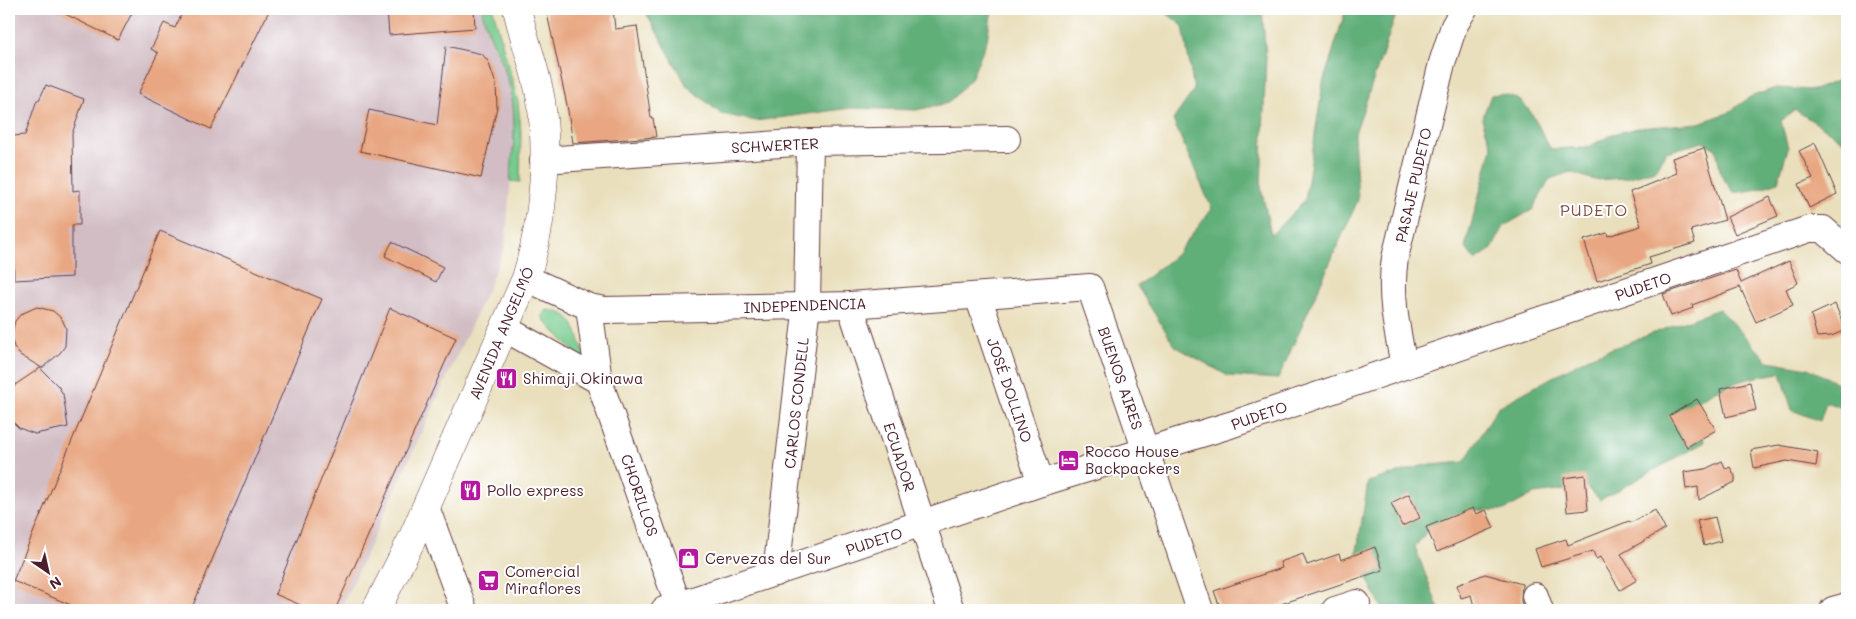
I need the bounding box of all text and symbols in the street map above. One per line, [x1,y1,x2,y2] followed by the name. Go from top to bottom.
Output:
[1390,126,1436,244] street label: PASAJE PUDETO
[731,133,819,157] street label: SCHWERTER
[1560,199,1628,220] district label: PUDETO
[464,263,538,402] street label: AVENIDA ANGELMÓ
[1612,267,1674,305] street label: PUDETO
[743,293,867,317] street label: INDEPENDENCIA
[1094,324,1148,432] street label: BUENOS AIRES
[983,335,1037,445] street label: JOSÉ DOLLINO
[779,336,813,470] street label: CARLOS CONDELL
[495,366,519,390] restaurant icon: Shimaji Okinawa
[523,368,643,388] place label: Shimaji Okinawa
[1228,396,1290,434] street label: PUDETO
[879,420,921,494] street label: ECUADOR
[1085,441,1180,478] place label: Rocco House Backpackers
[1057,448,1081,472] hotel icon: Rocco House Backpackers
[617,451,663,539] street label: CHORILLOS
[459,478,483,502] restaurant icon: Pollo express
[487,480,584,500] place label: Pollo express
[843,522,905,560] street label: PUDETO
[22,546,72,596] north arrow
[677,546,701,570] shop icon: Cervezas del Sur
[705,548,831,568] place label: Cervezas del Sur
[505,561,581,598] place label: Comercial Miraflores
[477,568,501,592] supermarket icon: Comercial Miraflores
[46,572,65,594] text: N

